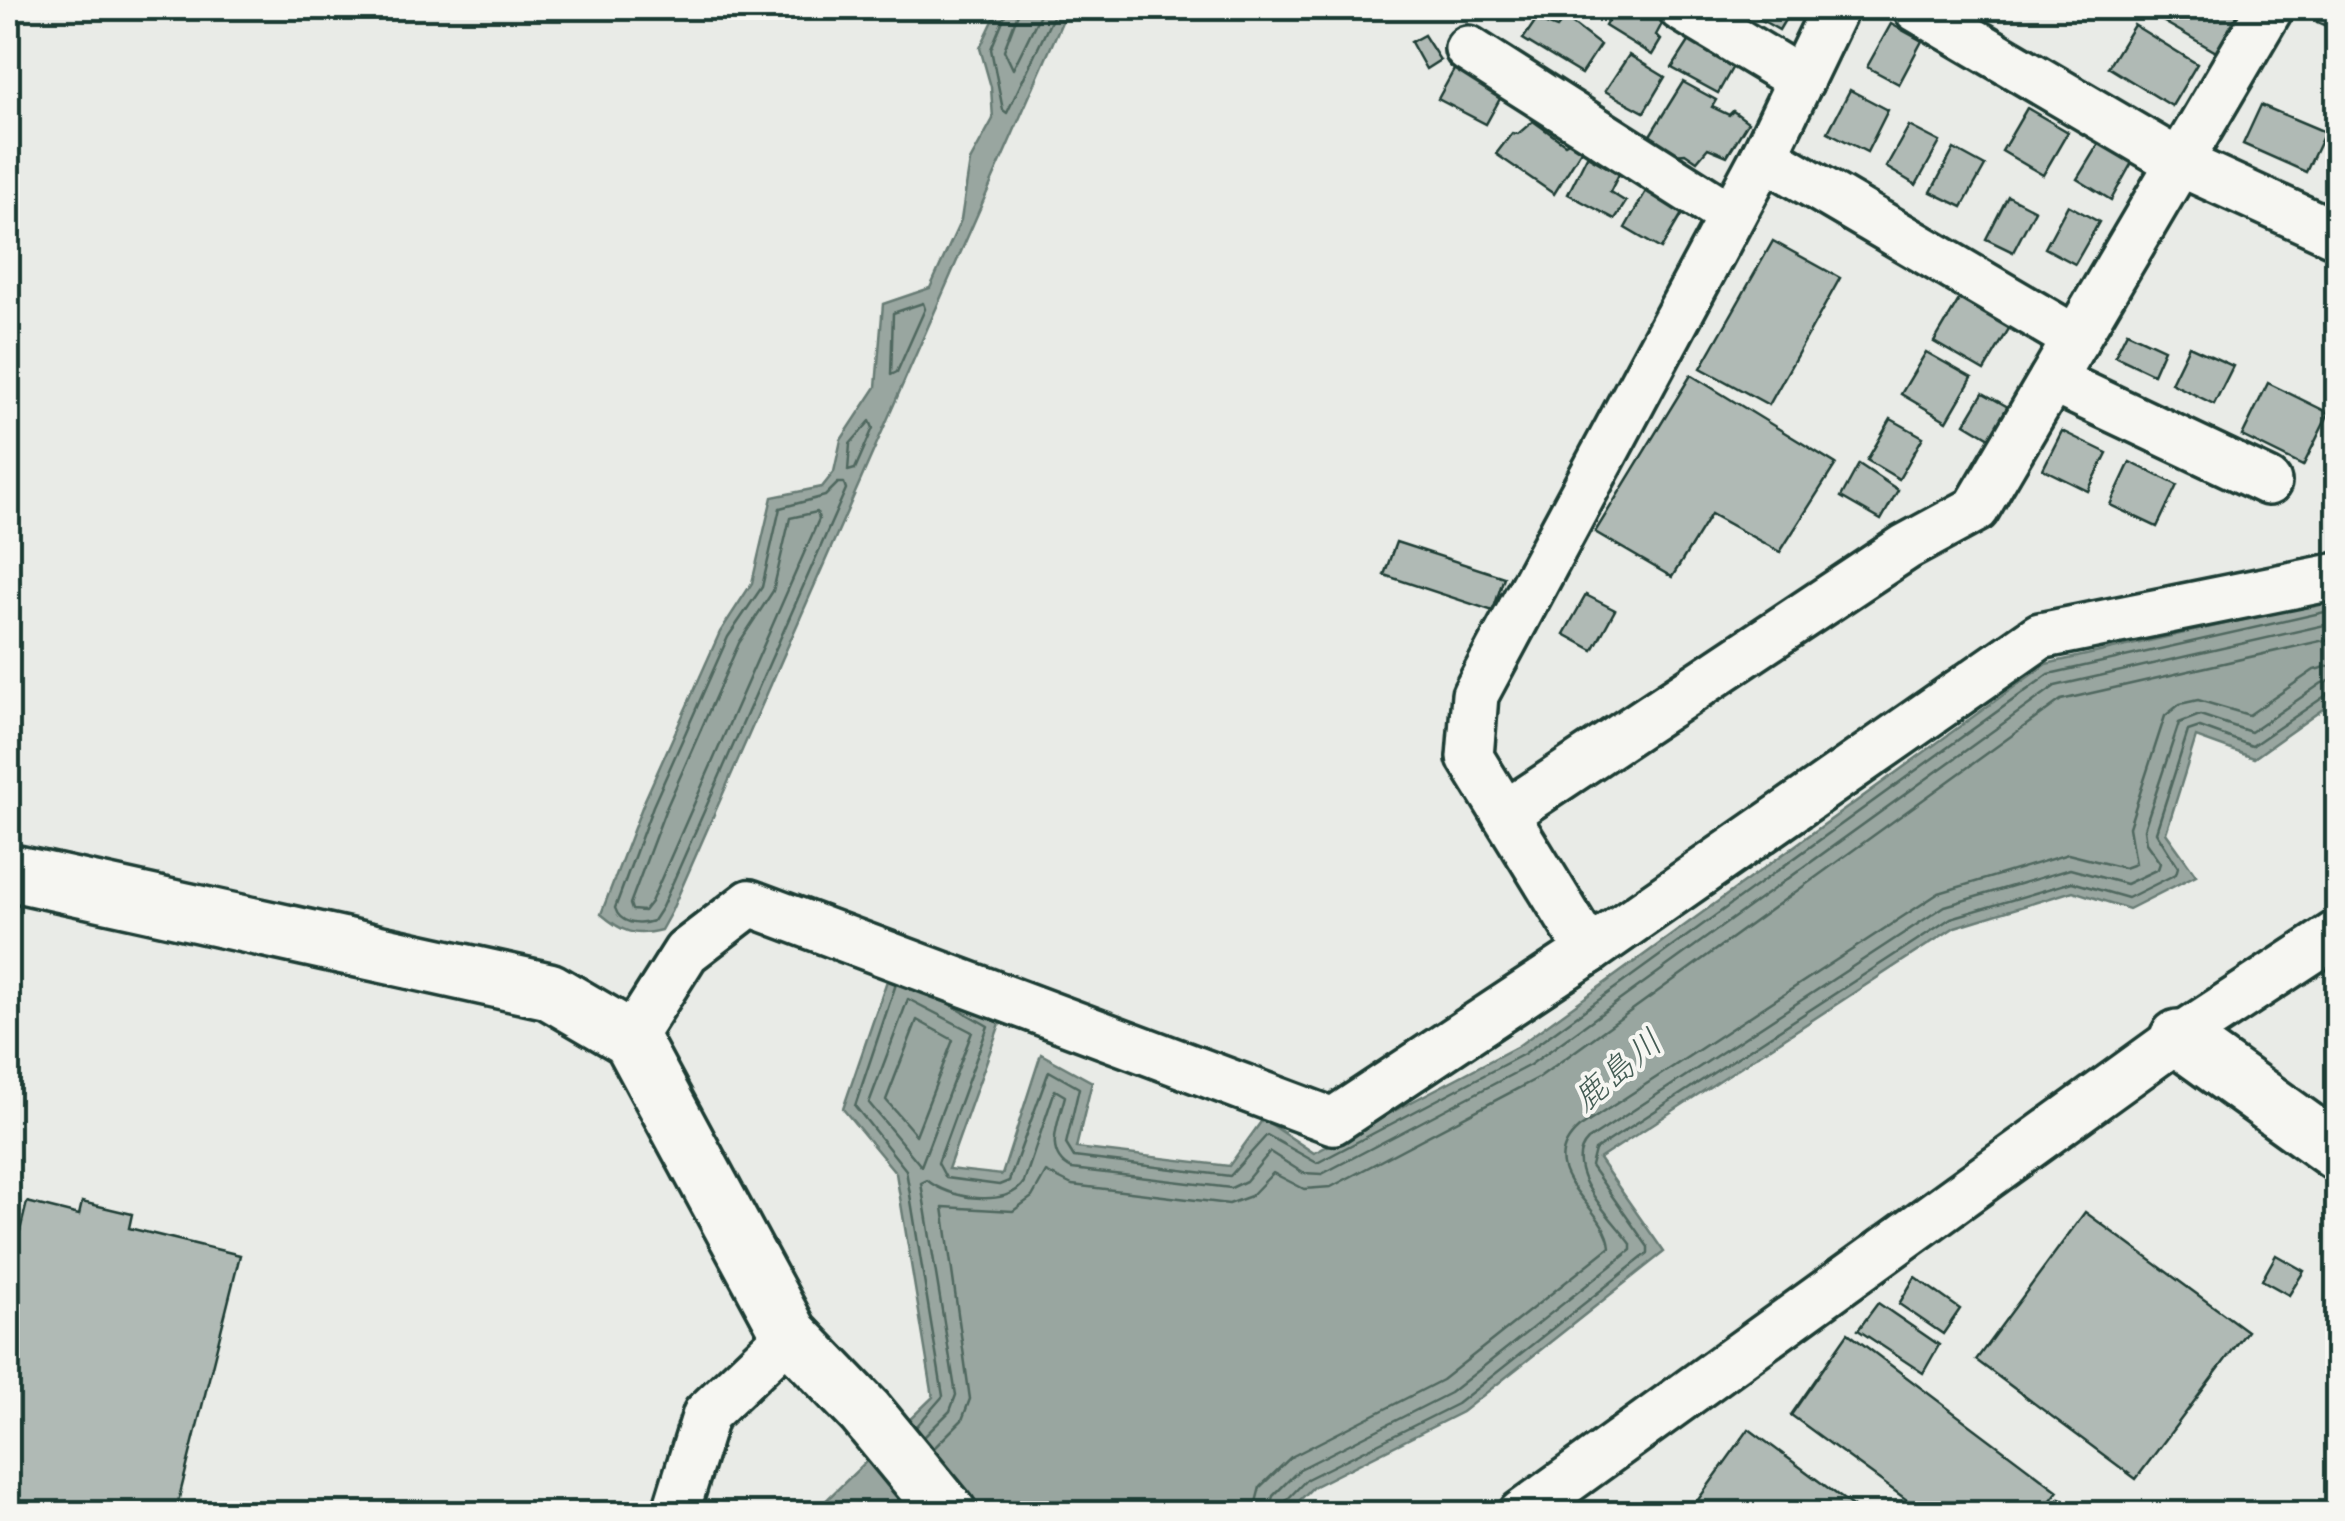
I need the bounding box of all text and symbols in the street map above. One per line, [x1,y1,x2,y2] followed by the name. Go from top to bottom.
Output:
[1557,1013,1677,1127] water label: 鹿島川

